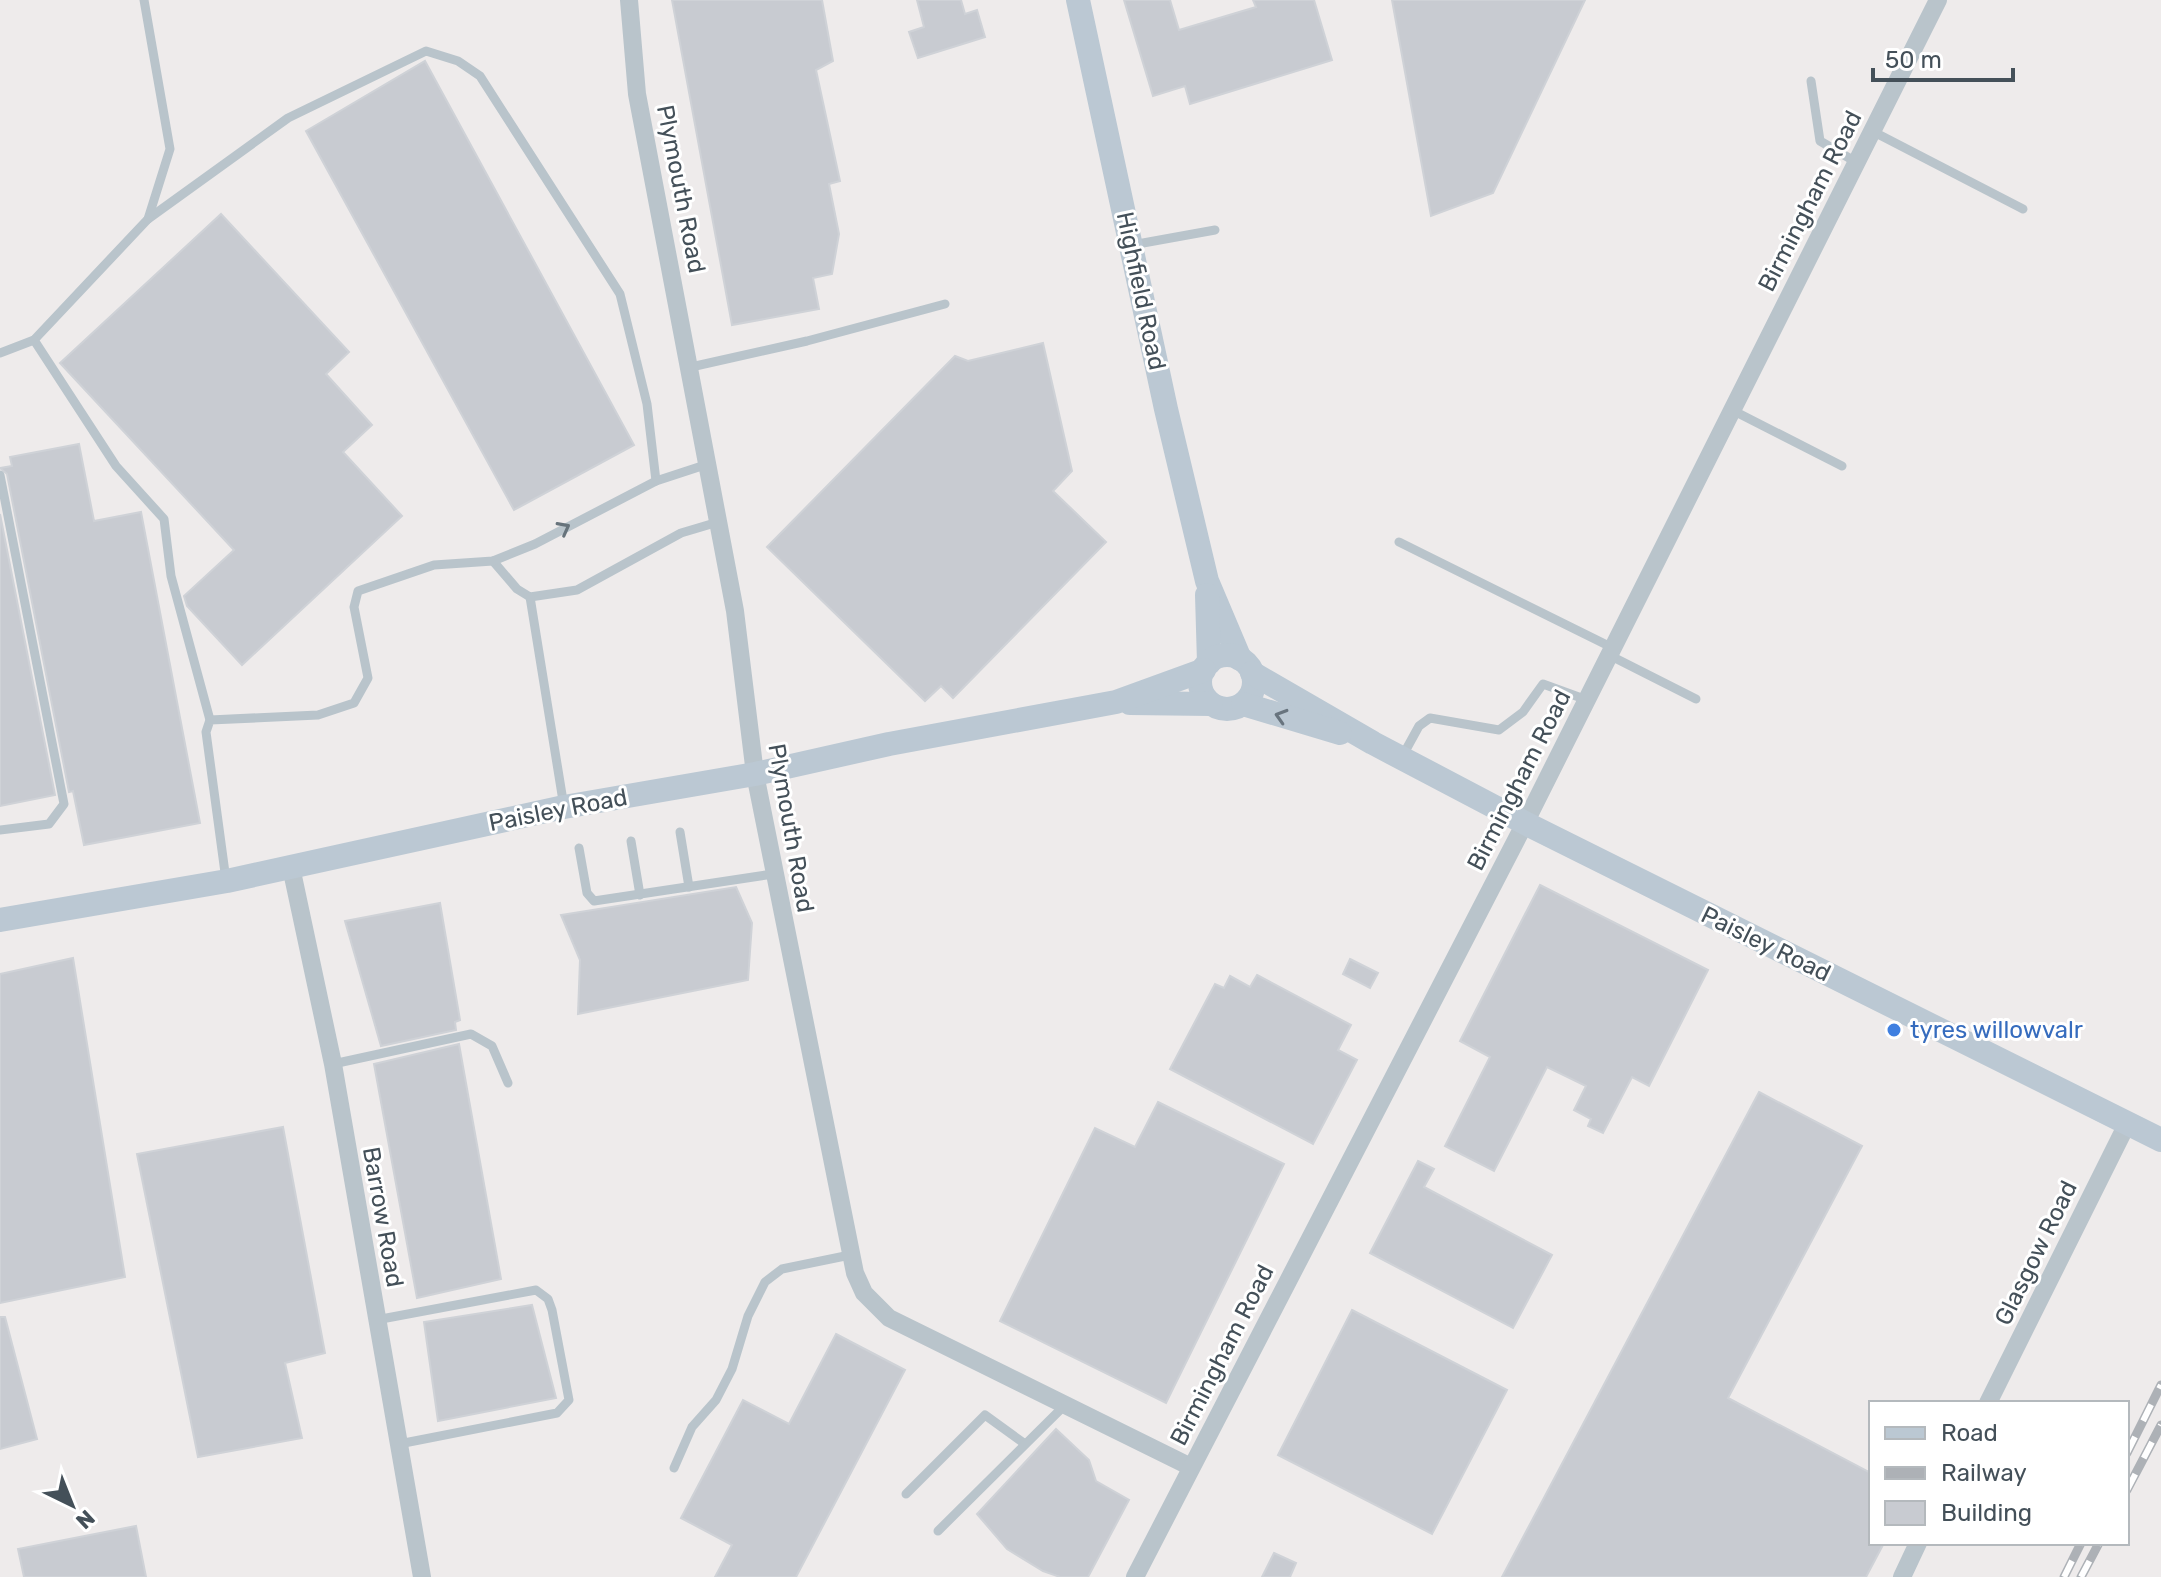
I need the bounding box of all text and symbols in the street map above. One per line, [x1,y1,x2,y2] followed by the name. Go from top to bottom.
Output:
[1873,32,2013,82] scale bar
[1885,46,1942,74] text: 50 m
[651,102,711,276] street label: Plymouth Road
[1752,106,1868,296] street label: Birmingham Road
[1111,209,1171,373] street label: Highfield Road
[556,523,571,538] one-way arrow
[1461,685,1577,875] street label: Birmingham Road
[1275,709,1289,725] one-way arrow
[762,741,820,915] street label: Plymouth Road
[486,783,630,837] street label: Paisley Road
[1697,901,1835,987] street label: Paisley Road
[1910,1016,2083,1044] place label: tyres willowvalr
[1885,1021,1903,1039] marker: tyres willowvalr
[357,1145,409,1289] street label: Barrow Road
[1989,1176,2083,1330] street label: Glasgow Road
[1164,1260,1280,1450] street label: Birmingham Road
[1869,1401,2129,1545] legend
[1941,1419,1998,1447] text: Road
[1941,1459,2027,1487] text: Railway
[32,1465,112,1545] north arrow
[1941,1499,2032,1527] text: Building
[70,1504,100,1535] text: N

